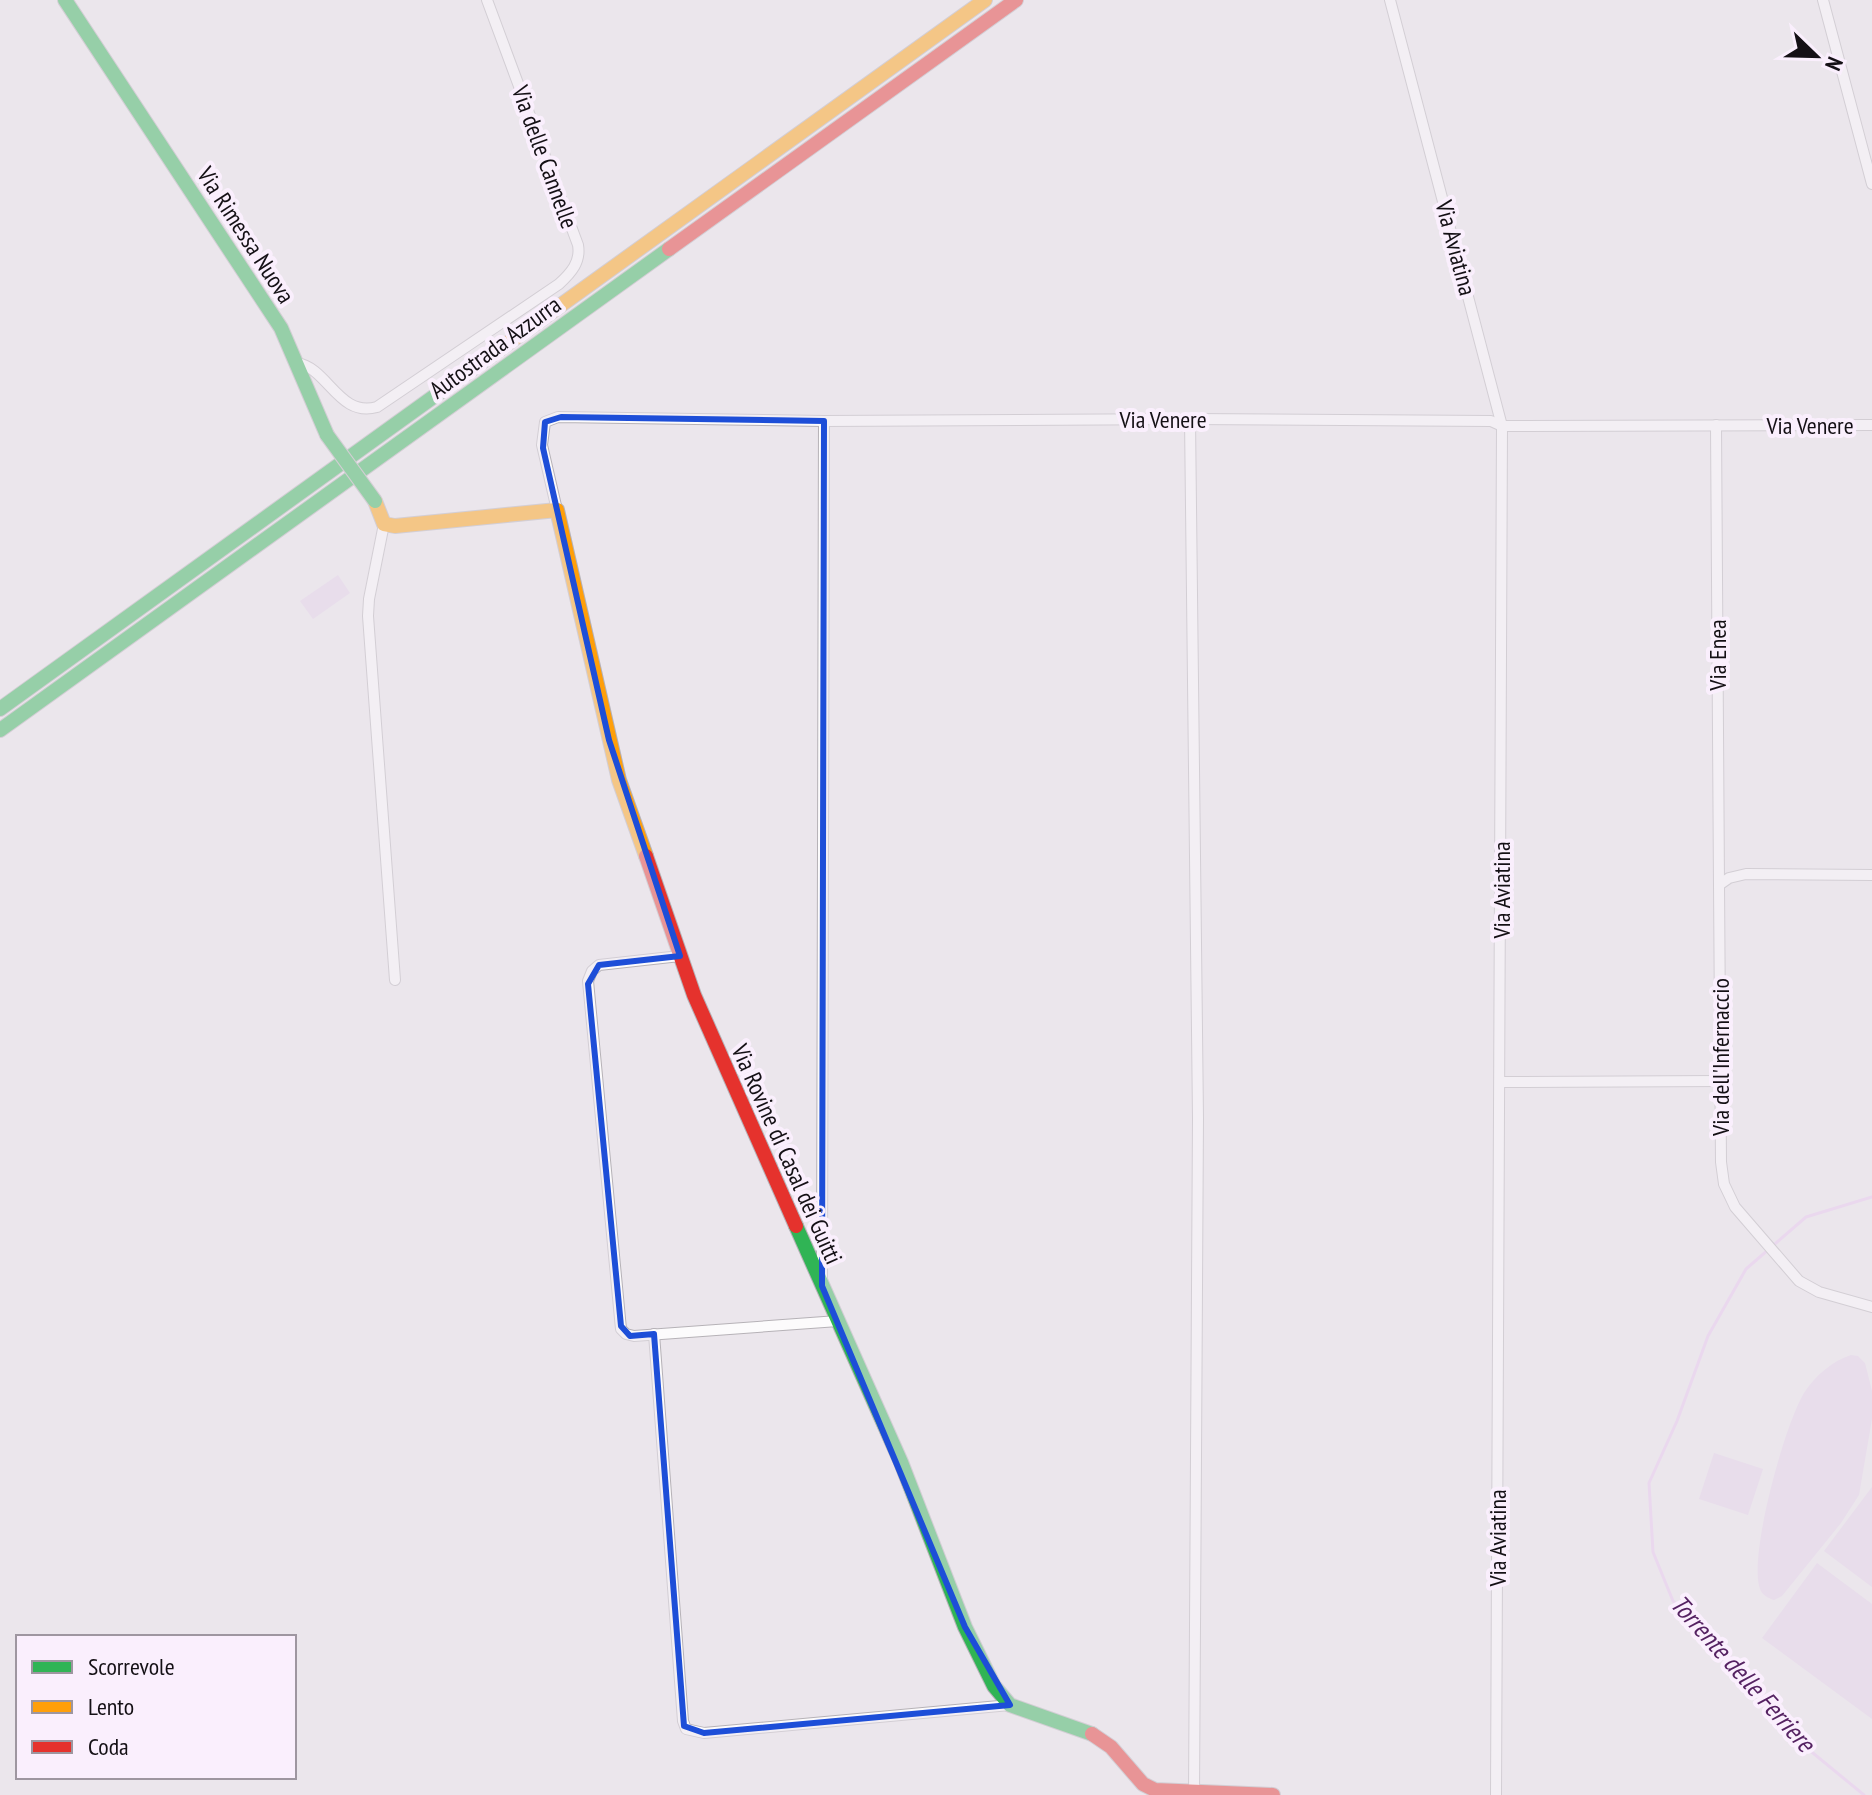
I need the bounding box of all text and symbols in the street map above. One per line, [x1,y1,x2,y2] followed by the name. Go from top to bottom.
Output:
[1776,16,1856,96] north arrow
[1819,53,1850,75] text: N
[504,80,585,233] street label: Via delle Cannelle
[190,160,302,309] street label: Via Rimessa Nuova
[1428,196,1484,299] street label: Via Aviatina
[423,289,567,405] street label: Autostrada Azzurra
[1118,404,1207,435] street label: Via Venere
[1765,410,1854,441] street label: Via Venere
[1702,619,1733,692] street label: Via Enea
[1486,841,1517,940] street label: Via Aviatina
[1705,978,1736,1137] street label: Via dell'Infernaccio
[724,1038,849,1269] street label: Via Rovine di Casal dei Guitti
[1482,1489,1513,1588] street label: Via Aviatina
[1664,1588,1824,1760] water label: Torrente delle Ferriere
[16,1635,296,1779] legend
[88,1651,175,1682] text: Scorrevole
[88,1691,134,1722] text: Lento
[88,1731,129,1762] text: Coda

